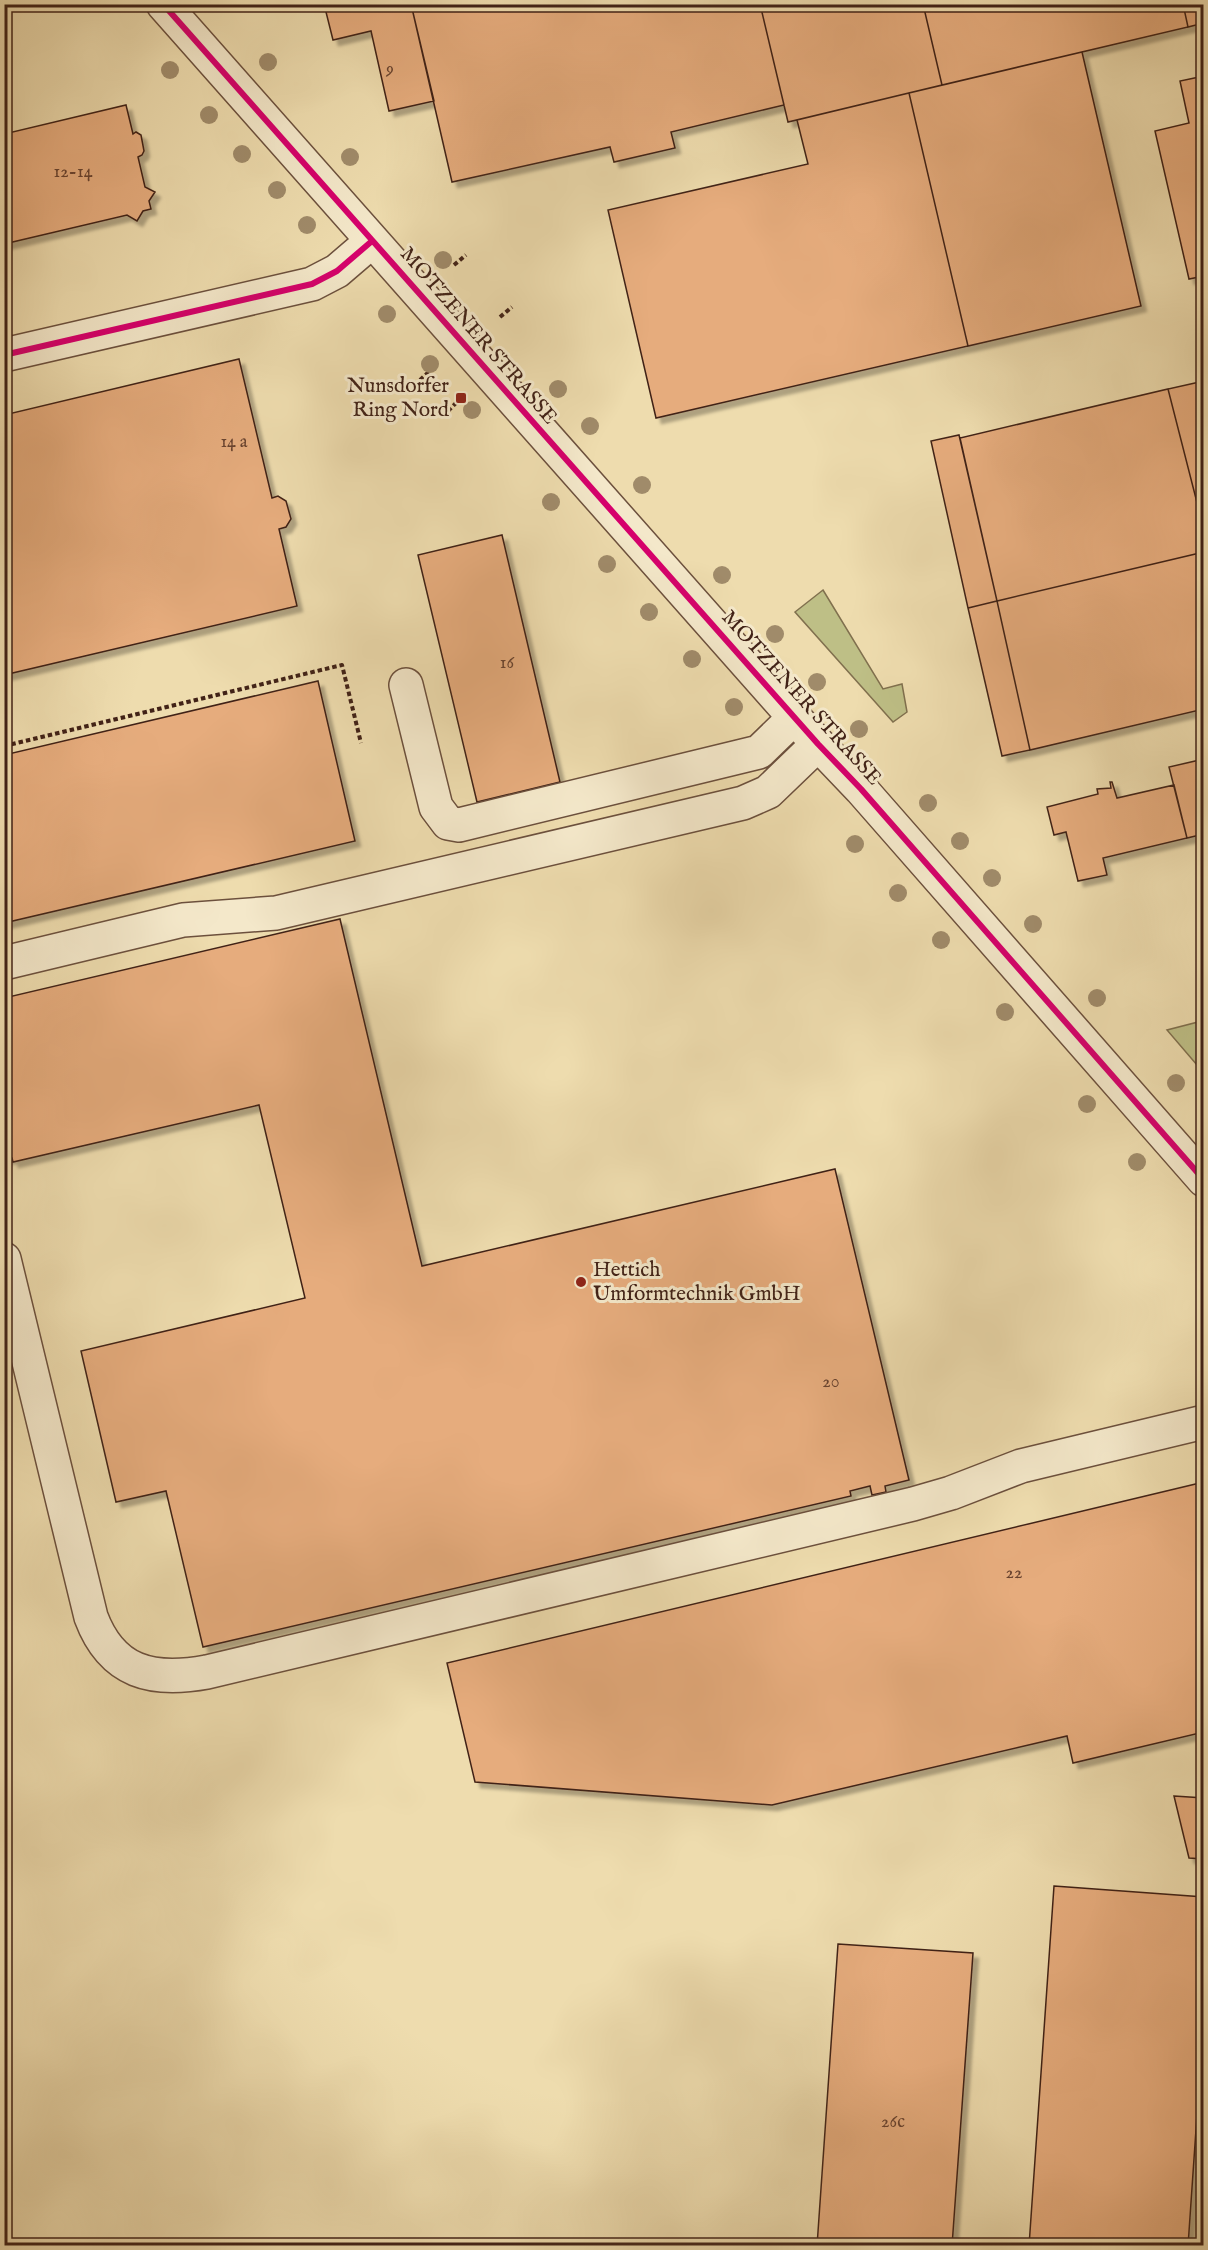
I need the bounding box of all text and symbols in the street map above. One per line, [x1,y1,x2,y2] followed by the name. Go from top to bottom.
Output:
[385,58,394,81] house number: 9
[53,161,93,184] house number: 12-14
[393,242,563,430] street label: MOTZENER STRASSE
[347,373,450,424] place label: Nunsdorfer Ring Nord
[454,391,468,405] marker: Nunsdorfer Ring Nord
[220,431,248,454] house number: 14 a
[715,605,887,791] street label: MOTZENER STRASSE
[500,652,515,675] house number: 16
[593,1257,801,1308] place label: Hettich Umformtechnik GmbH
[574,1275,588,1289] marker: Hettich Umformtechnik GmbH
[822,1371,840,1394] house number: 20
[1006,1562,1022,1585] house number: 22
[881,2111,905,2134] house number: 26c

